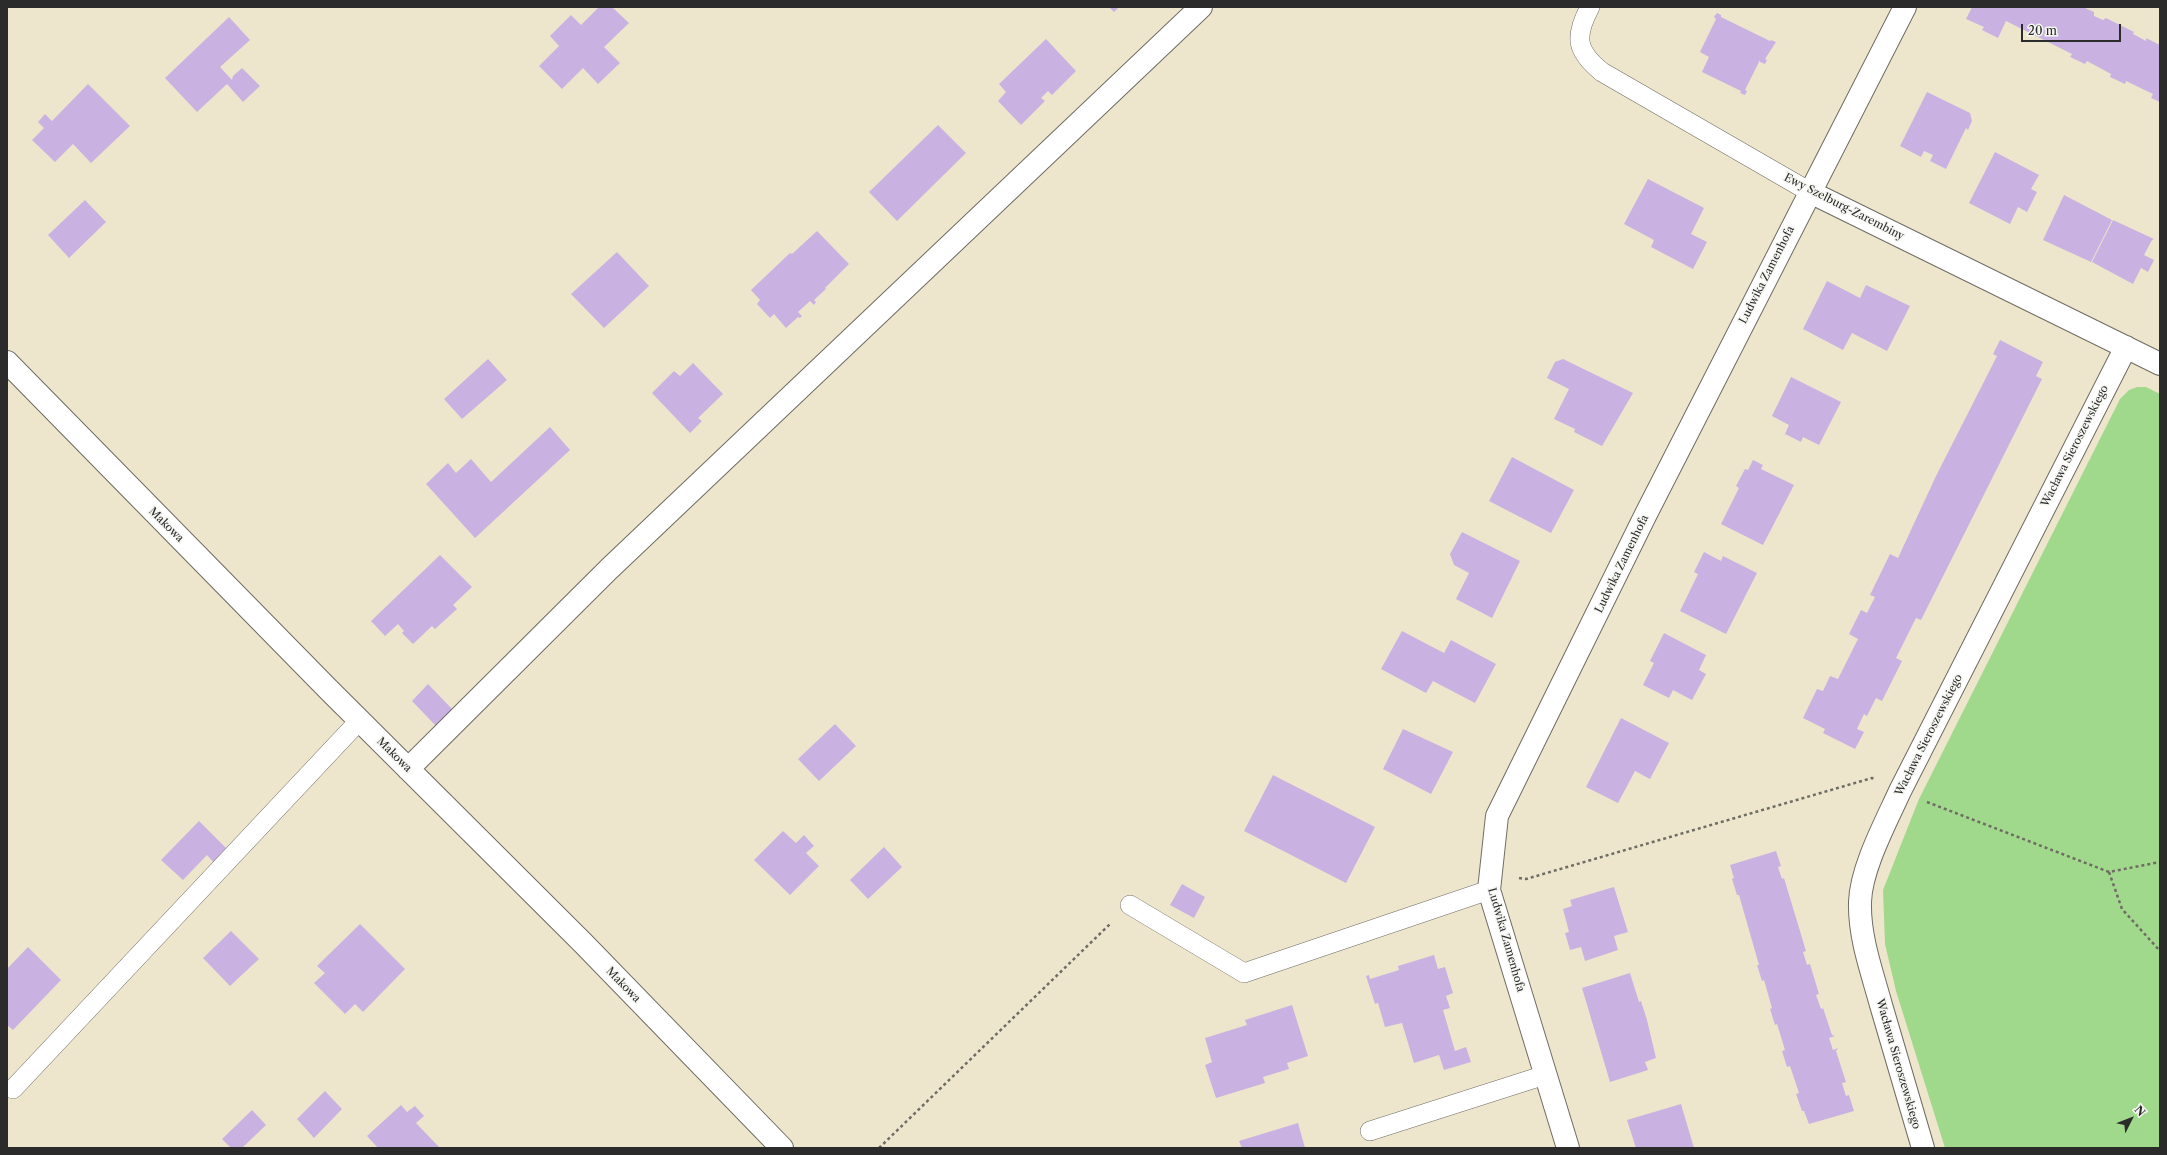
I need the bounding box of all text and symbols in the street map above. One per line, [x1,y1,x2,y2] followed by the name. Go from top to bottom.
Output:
[2023,16,2123,42] scale bar
[2028,23,2057,38] text: 20 m
[1782,171,1906,243] street label: Ewy Szelburg-Zarembiny
[1737,224,1797,326] street label: Ludwika Zamenhofa
[2039,383,2111,509] street label: Wacława Sieroszewskiego
[146,505,186,545] street label: Makowa
[1592,513,1652,615] street label: Ludwika Zamenhofa
[1893,672,1965,798] street label: Wacława Sieroszewskiego
[374,735,414,775] street label: Makowa
[1485,886,1527,994] street label: Ludwika Zamenhofa
[603,965,643,1005] street label: Makowa
[1873,997,1923,1131] street label: Wacława Sieroszewskiego
[2111,1099,2151,1139] north arrow
[2132,1103,2148,1119] text: N

